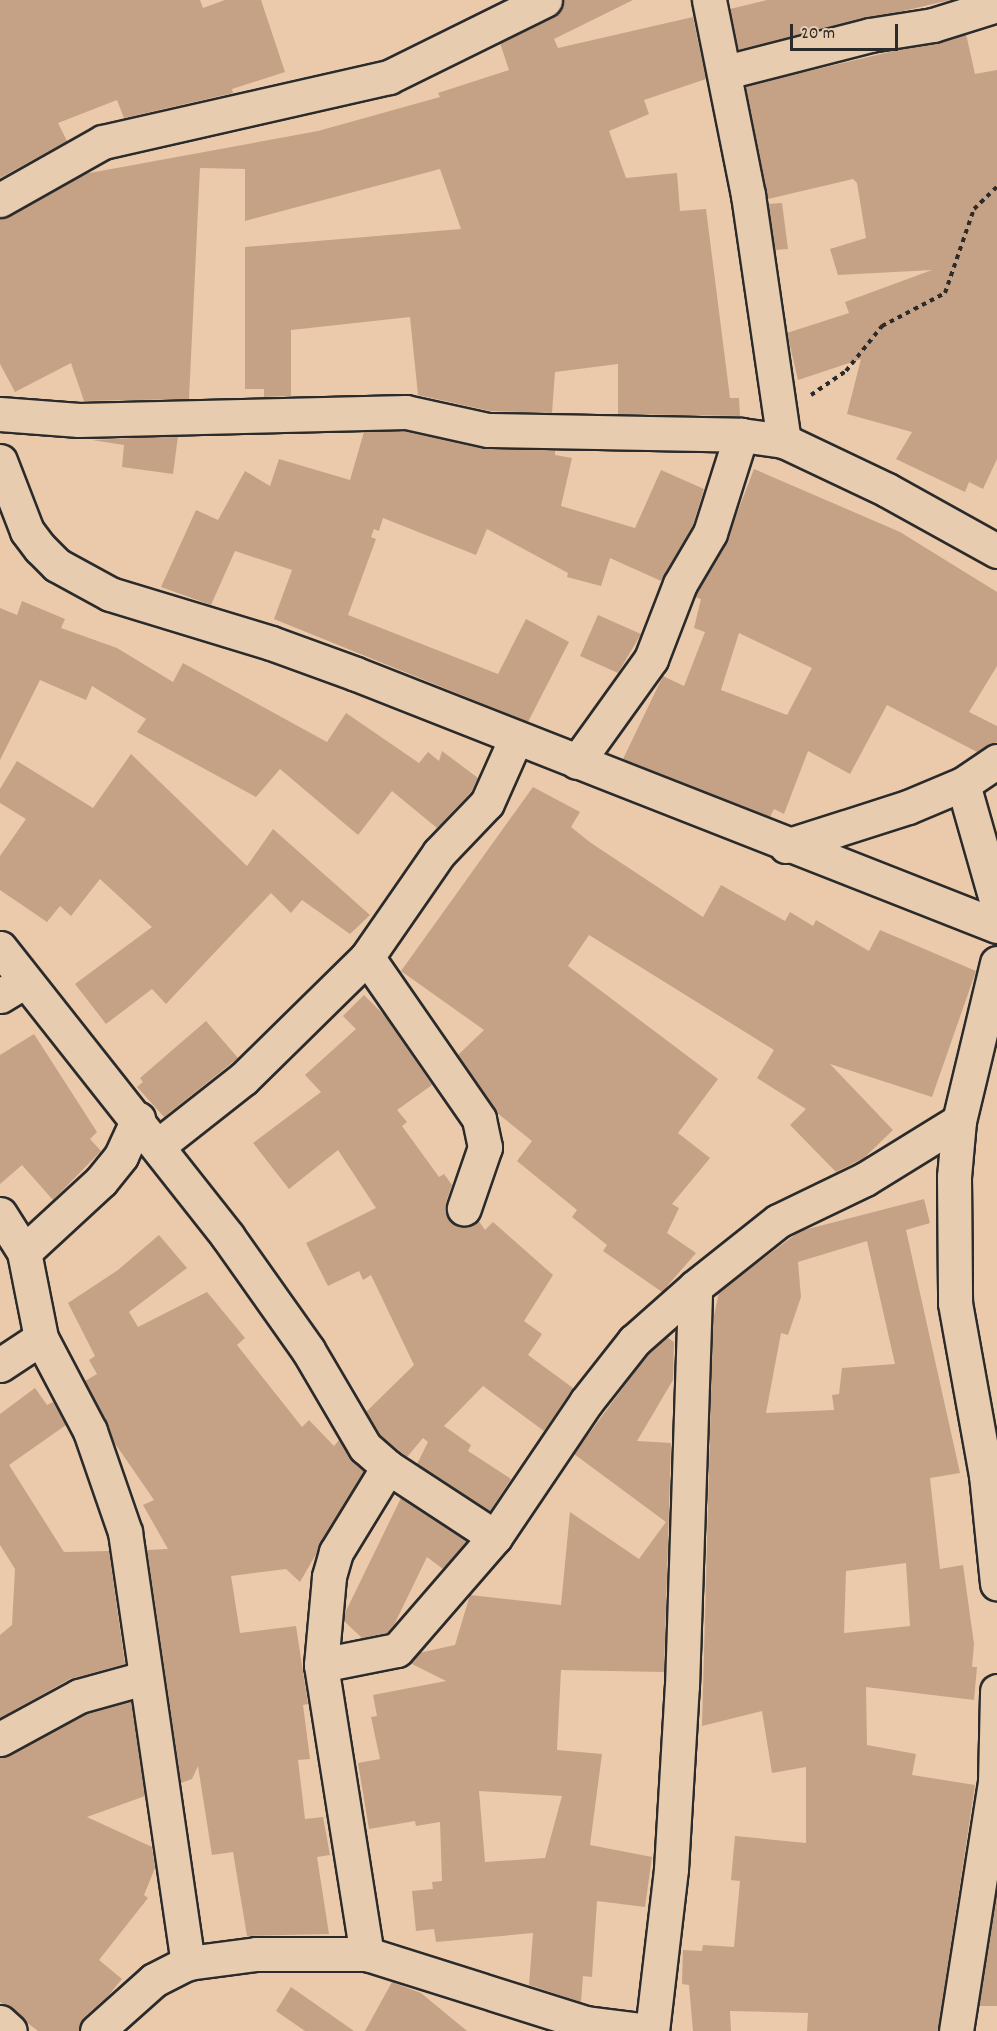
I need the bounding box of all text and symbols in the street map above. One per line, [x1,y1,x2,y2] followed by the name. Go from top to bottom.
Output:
[793,12,901,50] scale bar
[801,22,835,47] text: 20 m

